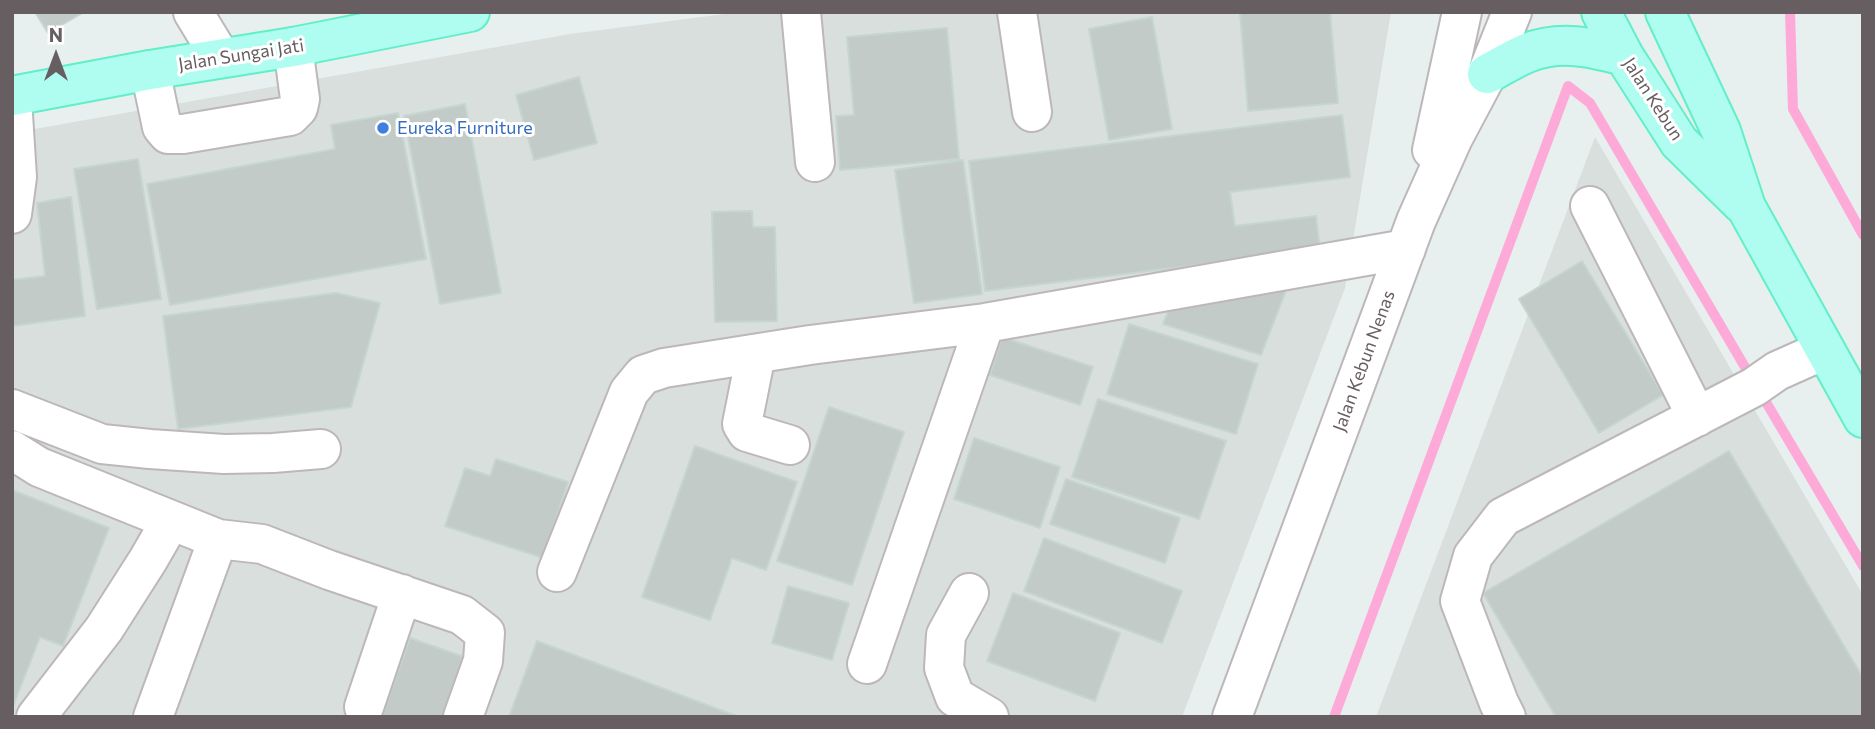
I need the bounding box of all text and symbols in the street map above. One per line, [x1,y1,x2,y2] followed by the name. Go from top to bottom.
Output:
[21,21,91,91] north arrow
[49,23,63,46] text: N
[177,34,305,76] street label: Jalan Sungai Jati
[1618,54,1688,144] street label: Jalan Kebun
[397,117,533,139] place label: Eureka Furniture
[375,120,391,136] marker: Eureka Furniture
[1328,287,1400,435] street label: Jalan Kebun Nenas

